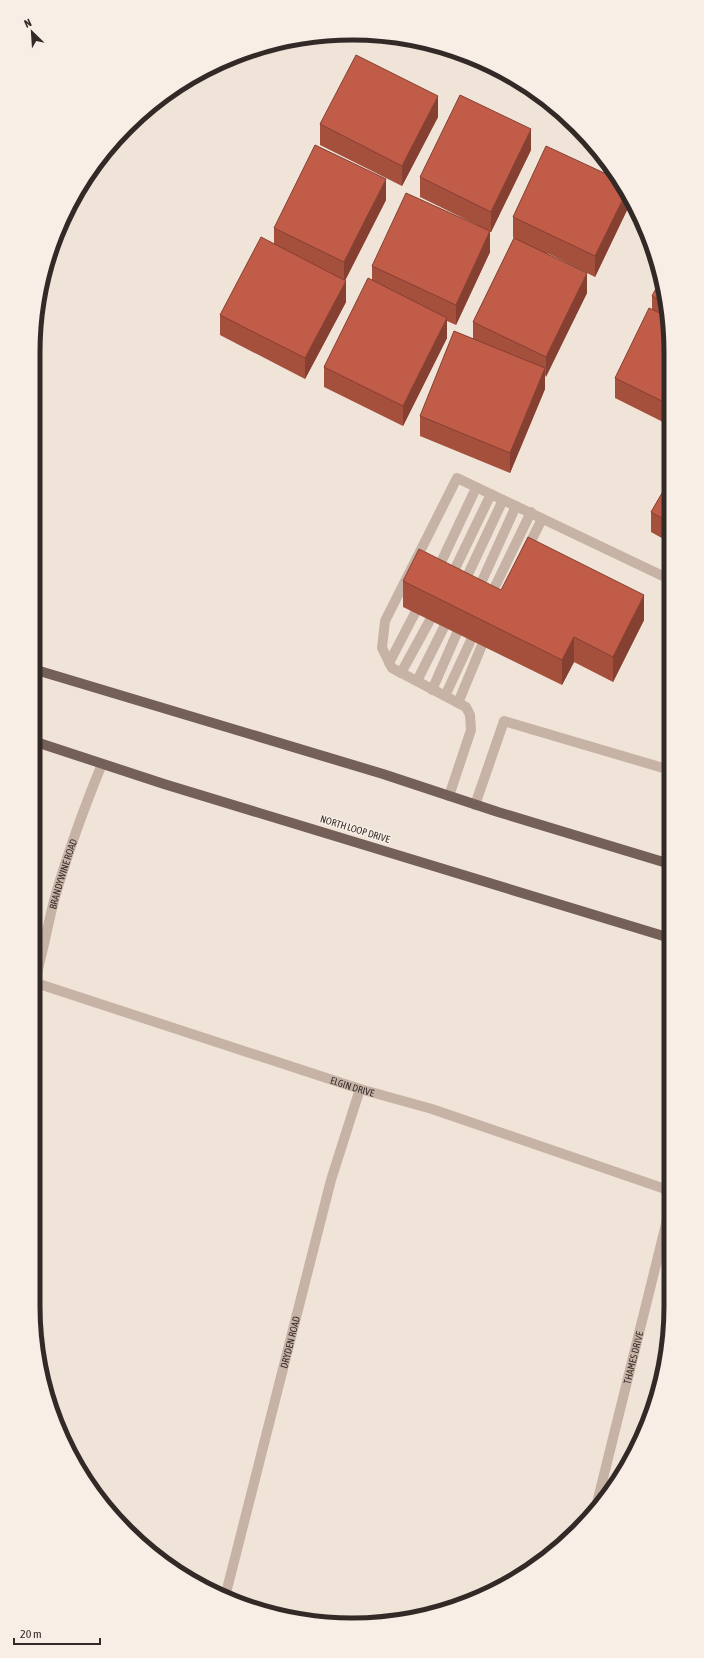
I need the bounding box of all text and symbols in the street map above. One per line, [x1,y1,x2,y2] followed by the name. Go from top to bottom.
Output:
[12,12,52,52] north arrow
[22,16,33,30] text: N
[319,813,392,845] street label: NORTH LOOP DRIVE
[47,837,79,910] street label: BRANDYWINE ROAD
[329,1074,376,1098] street label: ELGIN DRIVE
[278,1315,302,1369] street label: DRYDEN ROAD
[621,1329,645,1385] street label: THAMES DRIVE
[14,1620,100,1646] scale bar
[20,1627,42,1641] text: 20 m

